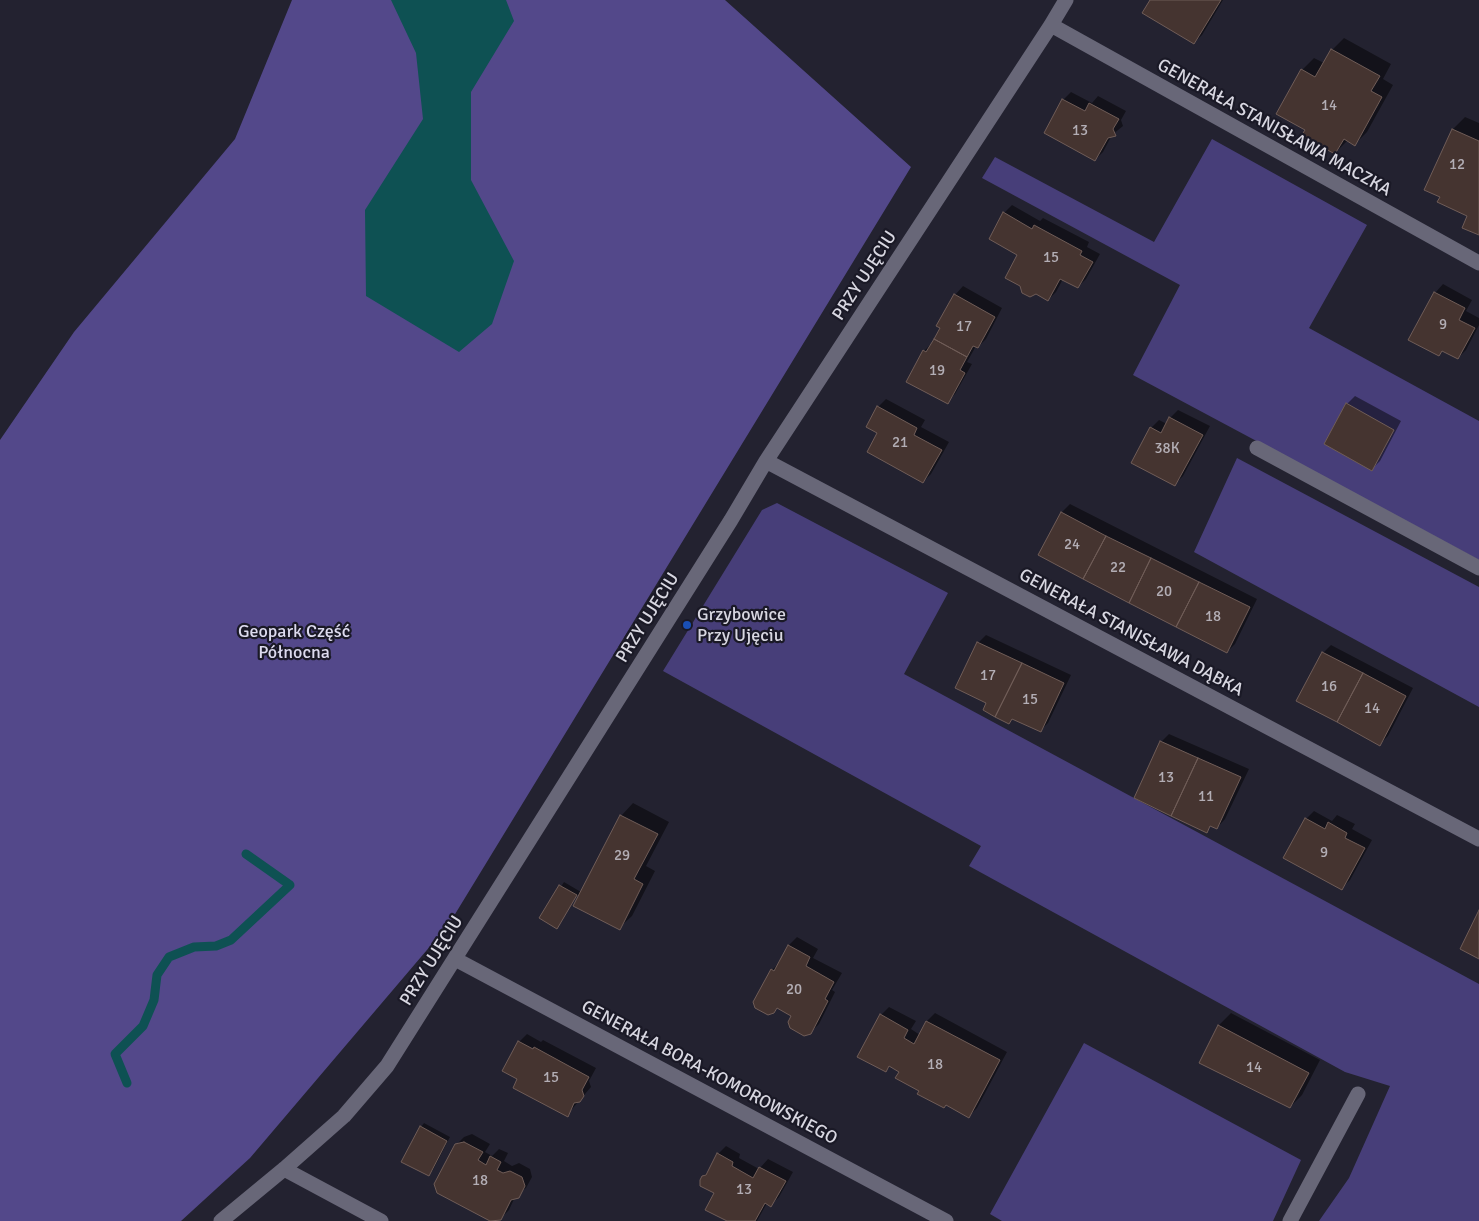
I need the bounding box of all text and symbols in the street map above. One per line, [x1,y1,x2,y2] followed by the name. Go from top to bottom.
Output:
[1153,55,1395,201] street label: GENERAŁA STANISŁAWA MACZKA
[1321,97,1337,115] house number: 14
[1072,122,1088,140] house number: 13
[1449,156,1465,174] house number: 12
[828,227,902,325] street label: PRZY UJĘCIU
[1043,249,1059,267] house number: 15
[1439,316,1447,334] house number: 9
[956,318,972,336] house number: 17
[929,362,945,380] house number: 19
[892,434,908,452] house number: 21
[1154,440,1180,458] house number: 38K
[1064,536,1080,554] house number: 24
[1110,559,1126,577] house number: 22
[1015,565,1247,701] street label: GENERAŁA STANISŁAWA DĄBKA
[612,569,684,667] street label: PRZY UJĘCIU
[1156,583,1172,601] house number: 20
[697,604,786,646] place label: Grzybowice Przy Ujęciu
[1205,608,1221,626] house number: 18
[681,619,693,631] marker: Grzybowice Przy Ujęciu
[238,621,350,664] park label: Geopark Część Północna
[980,667,996,685] house number: 17
[1321,678,1337,696] house number: 16
[1022,691,1038,709] house number: 15
[1364,700,1380,718] house number: 14
[1158,769,1174,787] house number: 13
[1198,788,1214,806] house number: 11
[1320,844,1328,862] house number: 9
[614,847,630,865] house number: 29
[396,912,468,1010] street label: PRZY UJĘCIU
[786,981,802,999] house number: 20
[577,996,841,1150] street label: GENERAŁA BORA-KOMOROWSKIEGO
[927,1056,943,1074] house number: 18
[1246,1059,1262,1077] house number: 14
[543,1069,559,1087] house number: 15
[472,1172,488,1190] house number: 18
[736,1181,752,1199] house number: 13

